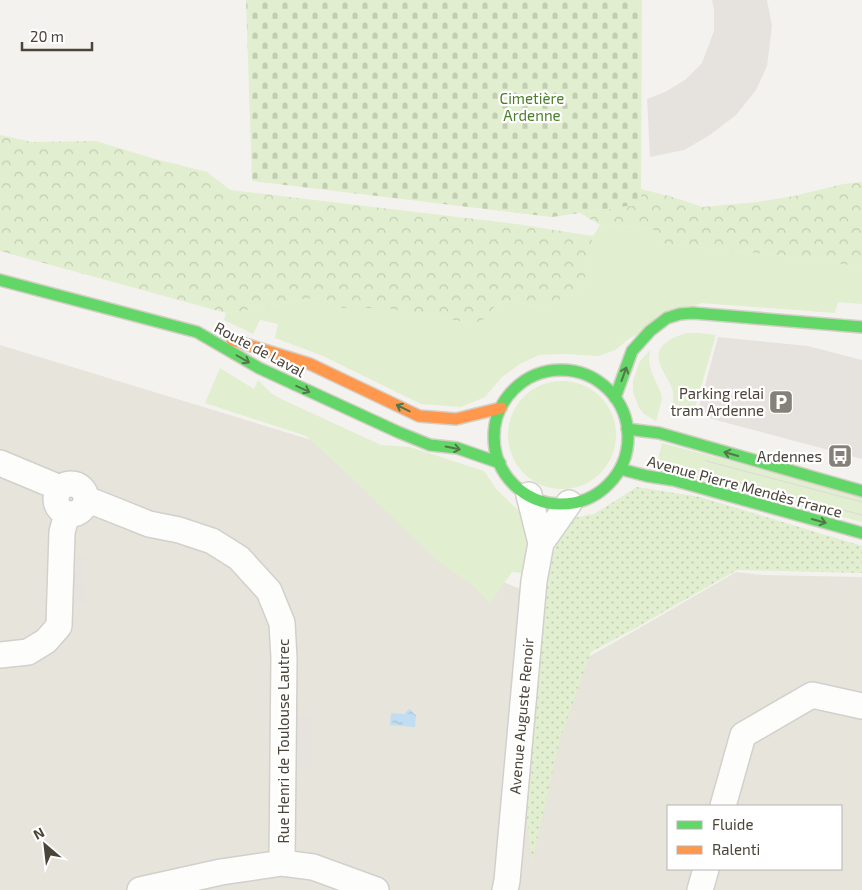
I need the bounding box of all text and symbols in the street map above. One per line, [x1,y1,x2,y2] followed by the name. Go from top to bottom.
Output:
[22,20,92,52] scale bar
[30,27,64,45] text: 20 m
[500,89,564,124] park label: Cimetière Ardenne
[212,318,309,381] street label: Route de Laval
[236,354,250,364] one-way arrow
[620,367,629,383] one-way arrow
[295,384,310,394] one-way arrow
[671,384,764,419] place label: Parking relai tram Ardenne
[768,389,794,415] parking icon: Parking relai tram Ardenne
[396,403,411,412] one-way arrow
[827,443,853,469] bus stop icon: Ardennes
[445,444,461,454] one-way arrow
[757,447,822,465] place label: Ardennes
[724,448,740,458] one-way arrow
[646,451,844,521] street label: Avenue Pierre Mendès France
[811,517,827,526] one-way arrow
[505,637,537,795] street label: Avenue Auguste Renoir
[274,639,292,843] street label: Rue Henri de Toulouse Lautrec
[667,805,842,870] legend
[712,815,753,833] text: Fluide
[20,820,70,870] north arrow
[30,823,47,843] text: N
[712,840,760,858] text: Ralenti

